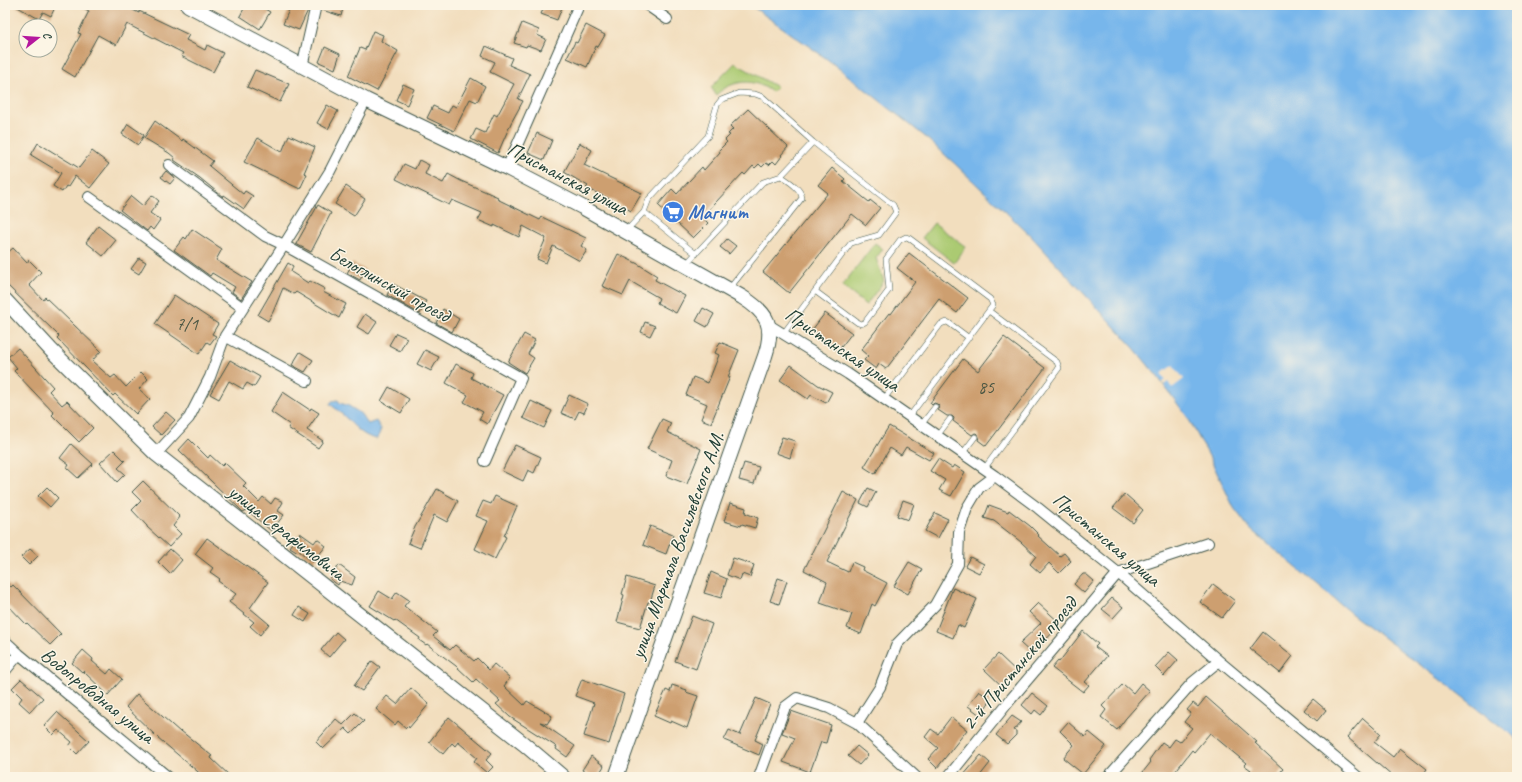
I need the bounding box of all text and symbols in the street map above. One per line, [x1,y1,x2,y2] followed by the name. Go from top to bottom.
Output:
[18,18,58,58] north arrow
[40,30,56,41] text: С
[503,136,634,221] street label: Пристанская улица
[660,199,686,225] supermarket icon: Магнит
[688,200,749,225] place label: Магнит
[325,241,456,329] street label: Белоглинский проезд
[780,302,906,398] street label: Пристанская улица
[176,313,199,335] house number: 7/1
[978,376,995,398] house number: 85
[624,428,730,663] street label: улица Маршала Василевского А.М.
[222,478,352,587] street label: улица Серафимовича
[1048,487,1167,593] street label: Пристанская улица
[956,590,1084,735] street label: 2-й Пристанской проезд
[36,642,161,750] street label: Водопроводная улица

